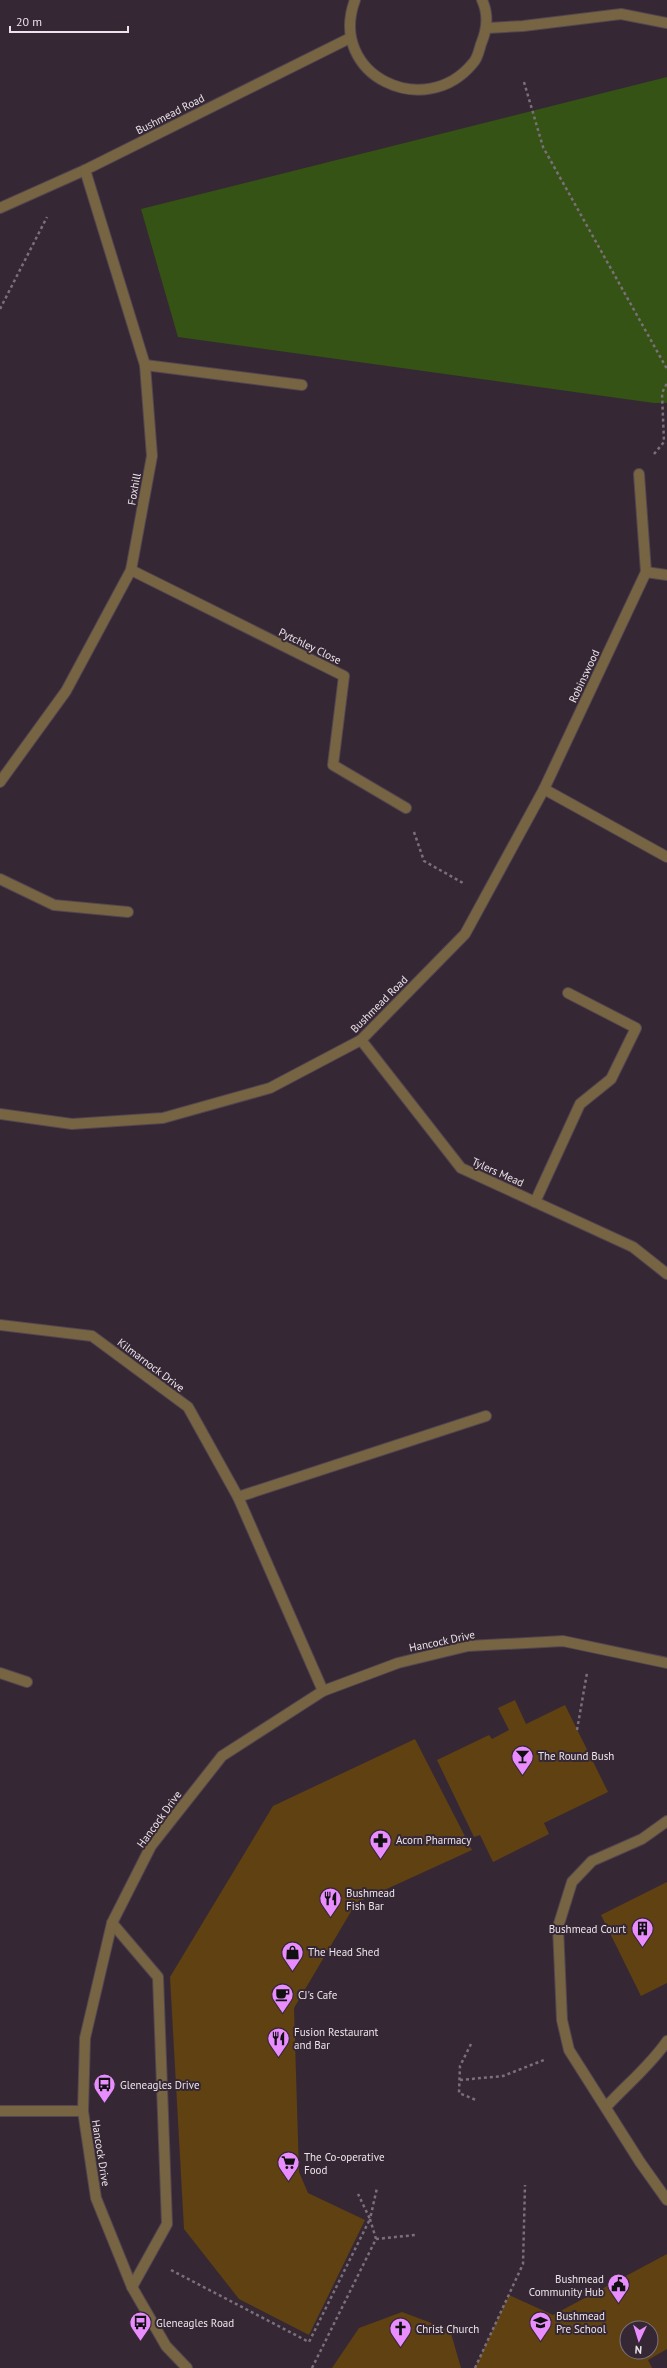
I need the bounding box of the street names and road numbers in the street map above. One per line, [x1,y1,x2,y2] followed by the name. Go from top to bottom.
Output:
[133,91,207,137] street label: Bushmead Road
[124,471,144,506] street label: Foxhill
[277,625,344,667] street label: Pytchley Close
[566,647,602,705] street label: Robinswood
[347,972,411,1036] street label: Bushmead Road
[470,1154,526,1190] street label: Tylers Mead
[115,1335,188,1395] street label: Kilmarnock Drive
[408,1627,477,1655] street label: Hancock Drive
[134,1787,185,1850] street label: Hancock Drive
[89,2119,113,2188] street label: Hancock Drive

